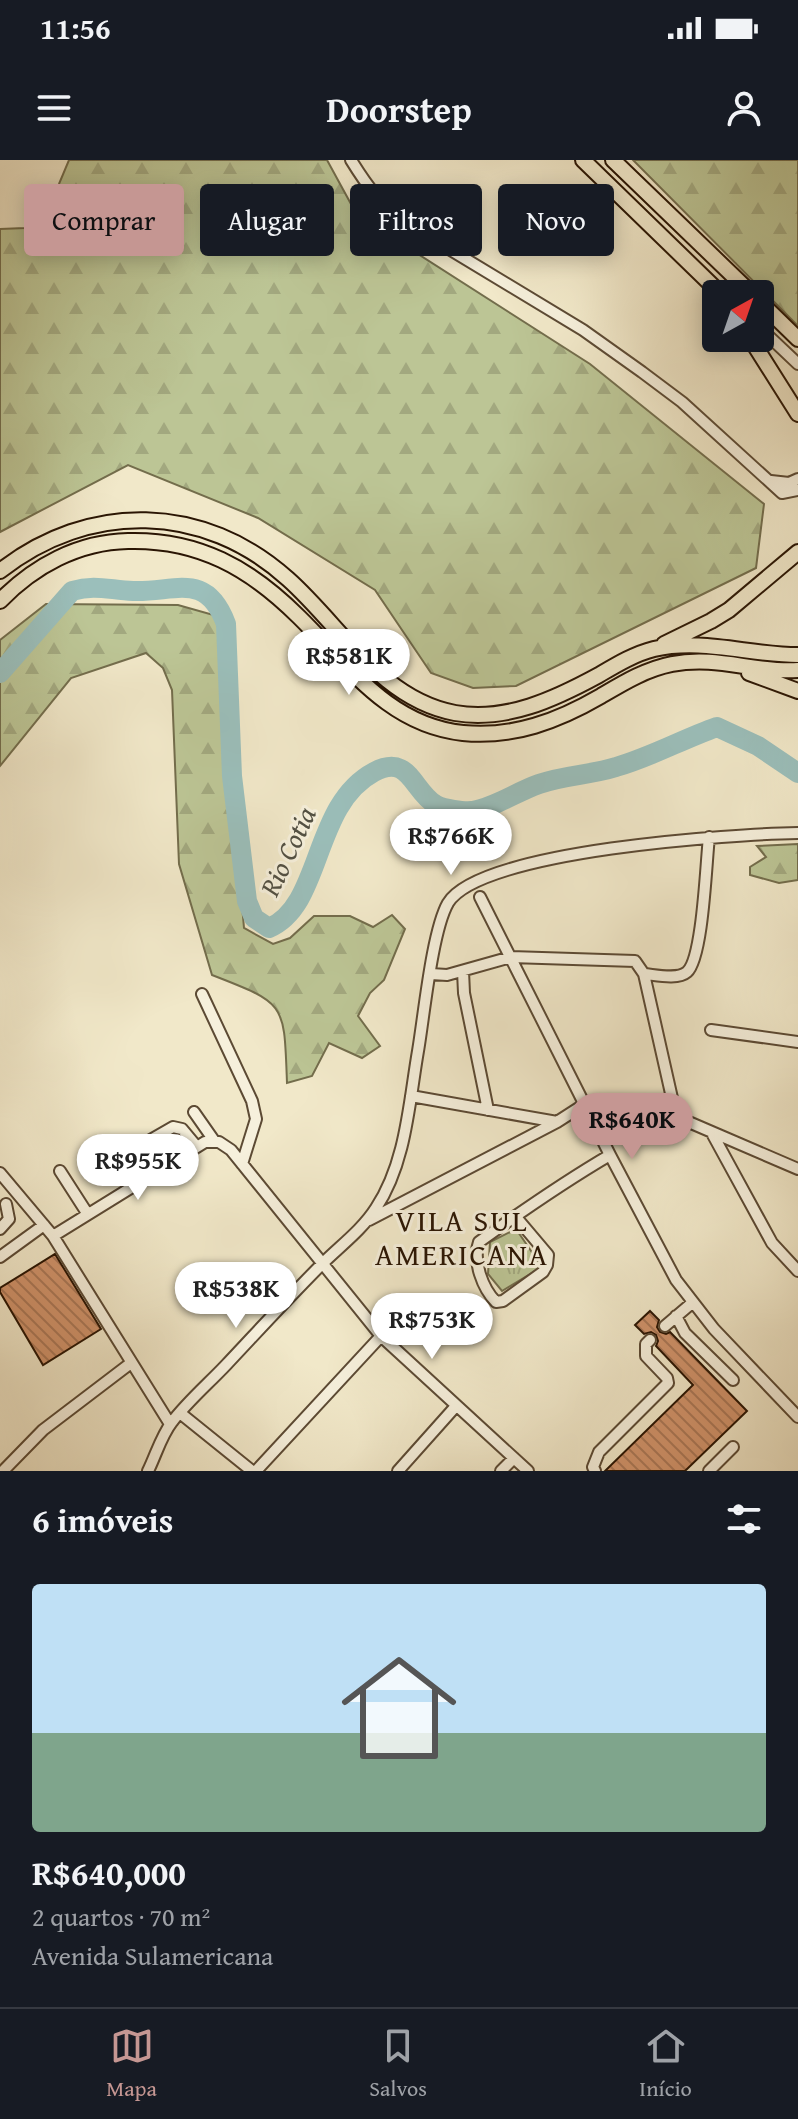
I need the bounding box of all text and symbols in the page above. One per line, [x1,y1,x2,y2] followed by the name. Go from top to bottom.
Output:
[40,6,111,50] text: 11:56
[326,82,472,135] text: Doorstep
[32,86,76,130] icon: menu
[722,86,766,130] icon: person
[24,184,184,256] chip: Comprar
[200,184,334,256] chip: Alugar
[350,184,482,256] chip: Filtros
[498,184,614,256] chip: Novo
[702,280,774,352] north arrow
[702,280,774,352] map controls
[284,629,414,697] pin: R$581K
[306,635,392,674] text: R$581K
[248,799,326,903] water label: Rio Cotia
[386,809,516,877] pin: R$766K
[408,815,494,854] text: R$766K
[567,1093,697,1161] pin: R$640K
[589,1099,675,1138] text: R$640K
[73,1134,203,1202] pin: R$955K
[95,1140,181,1179] text: R$955K
[375,1198,549,1276] district label: VILA SUL AMERICANA
[171,1262,301,1330] pin: R$538K
[193,1268,279,1307] text: R$538K
[367,1293,497,1361] pin: R$753K
[389,1299,475,1338] text: R$753K
[32,1495,173,1544] text: 6 imóveis
[722,1497,766,1541] icon: filters
[327,1636,471,1780] icon: home
[32,1848,186,1897] text: R$640,000
[32,1897,210,1936] text: 2 quartos · 70 m²
[32,1936,273,1975] text: Avenida Sulamericana
[106,2024,157,2104] tab: Mapa
[369,2024,427,2104] tab: Salvos
[639,2024,692,2104] tab: Início

